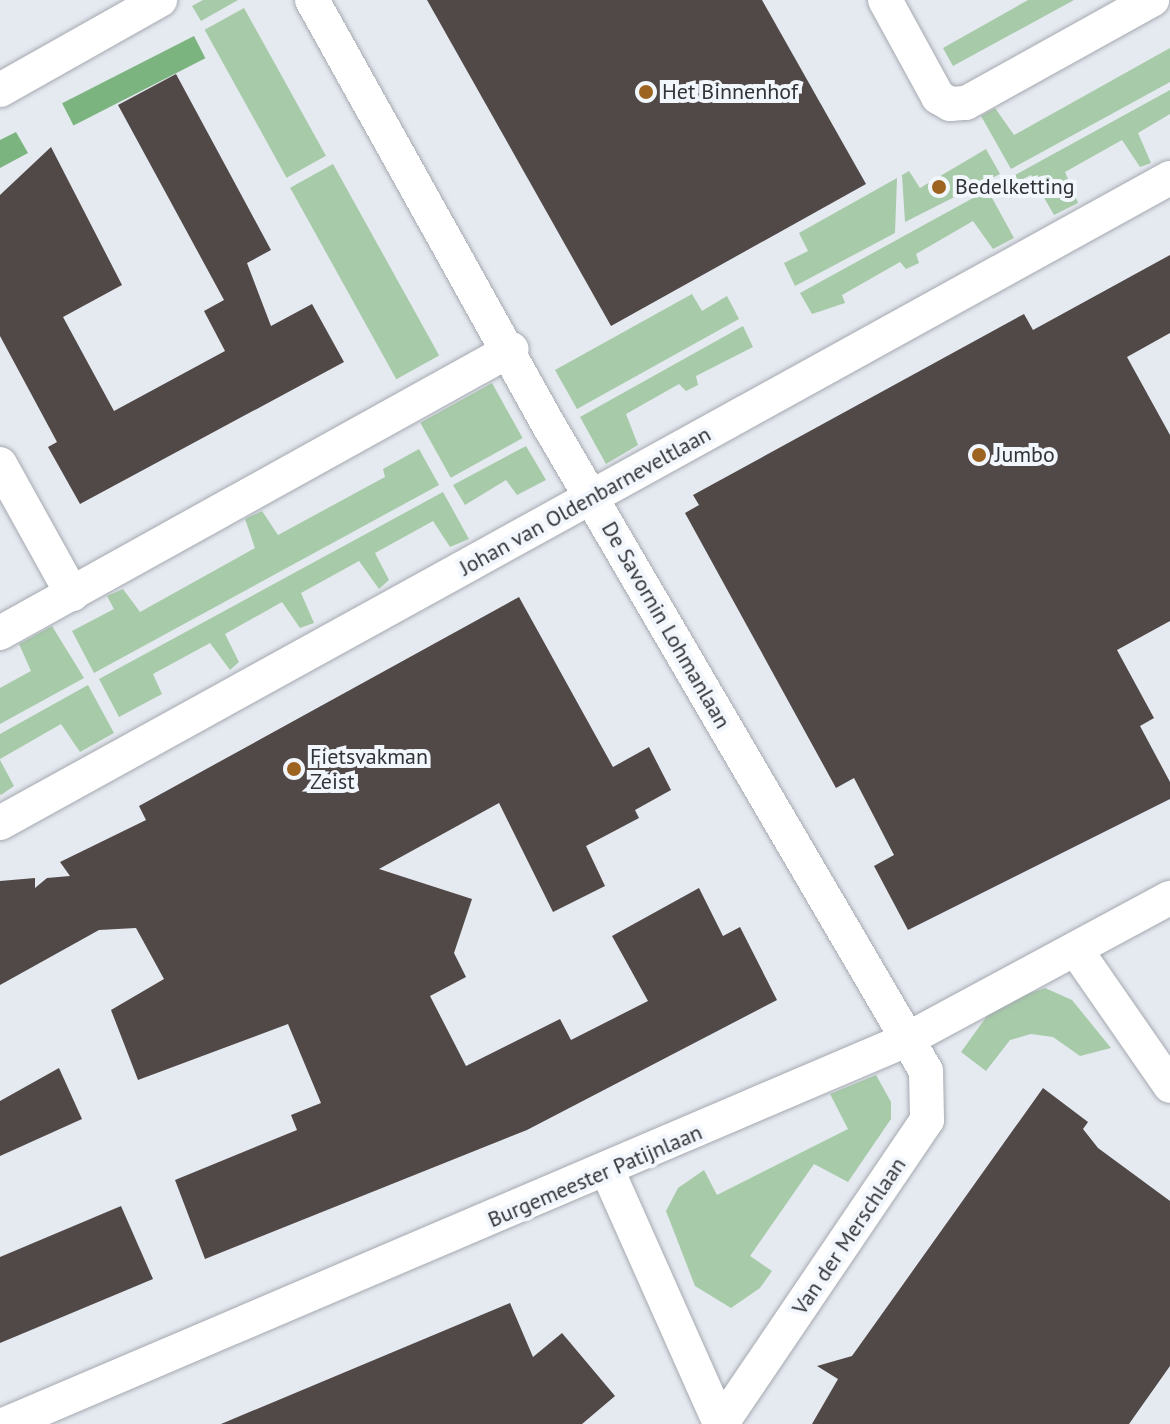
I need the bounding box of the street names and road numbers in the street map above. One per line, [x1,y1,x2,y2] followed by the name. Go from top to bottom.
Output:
[455,421,715,581] street label: Johan van Oldenbarneveltlaan
[596,517,736,733] street label: De Savornin Lohmanlaan
[484,1119,706,1233] street label: Burgemeester Patijnlaan
[787,1152,911,1320] street label: Van der Merschlaan

